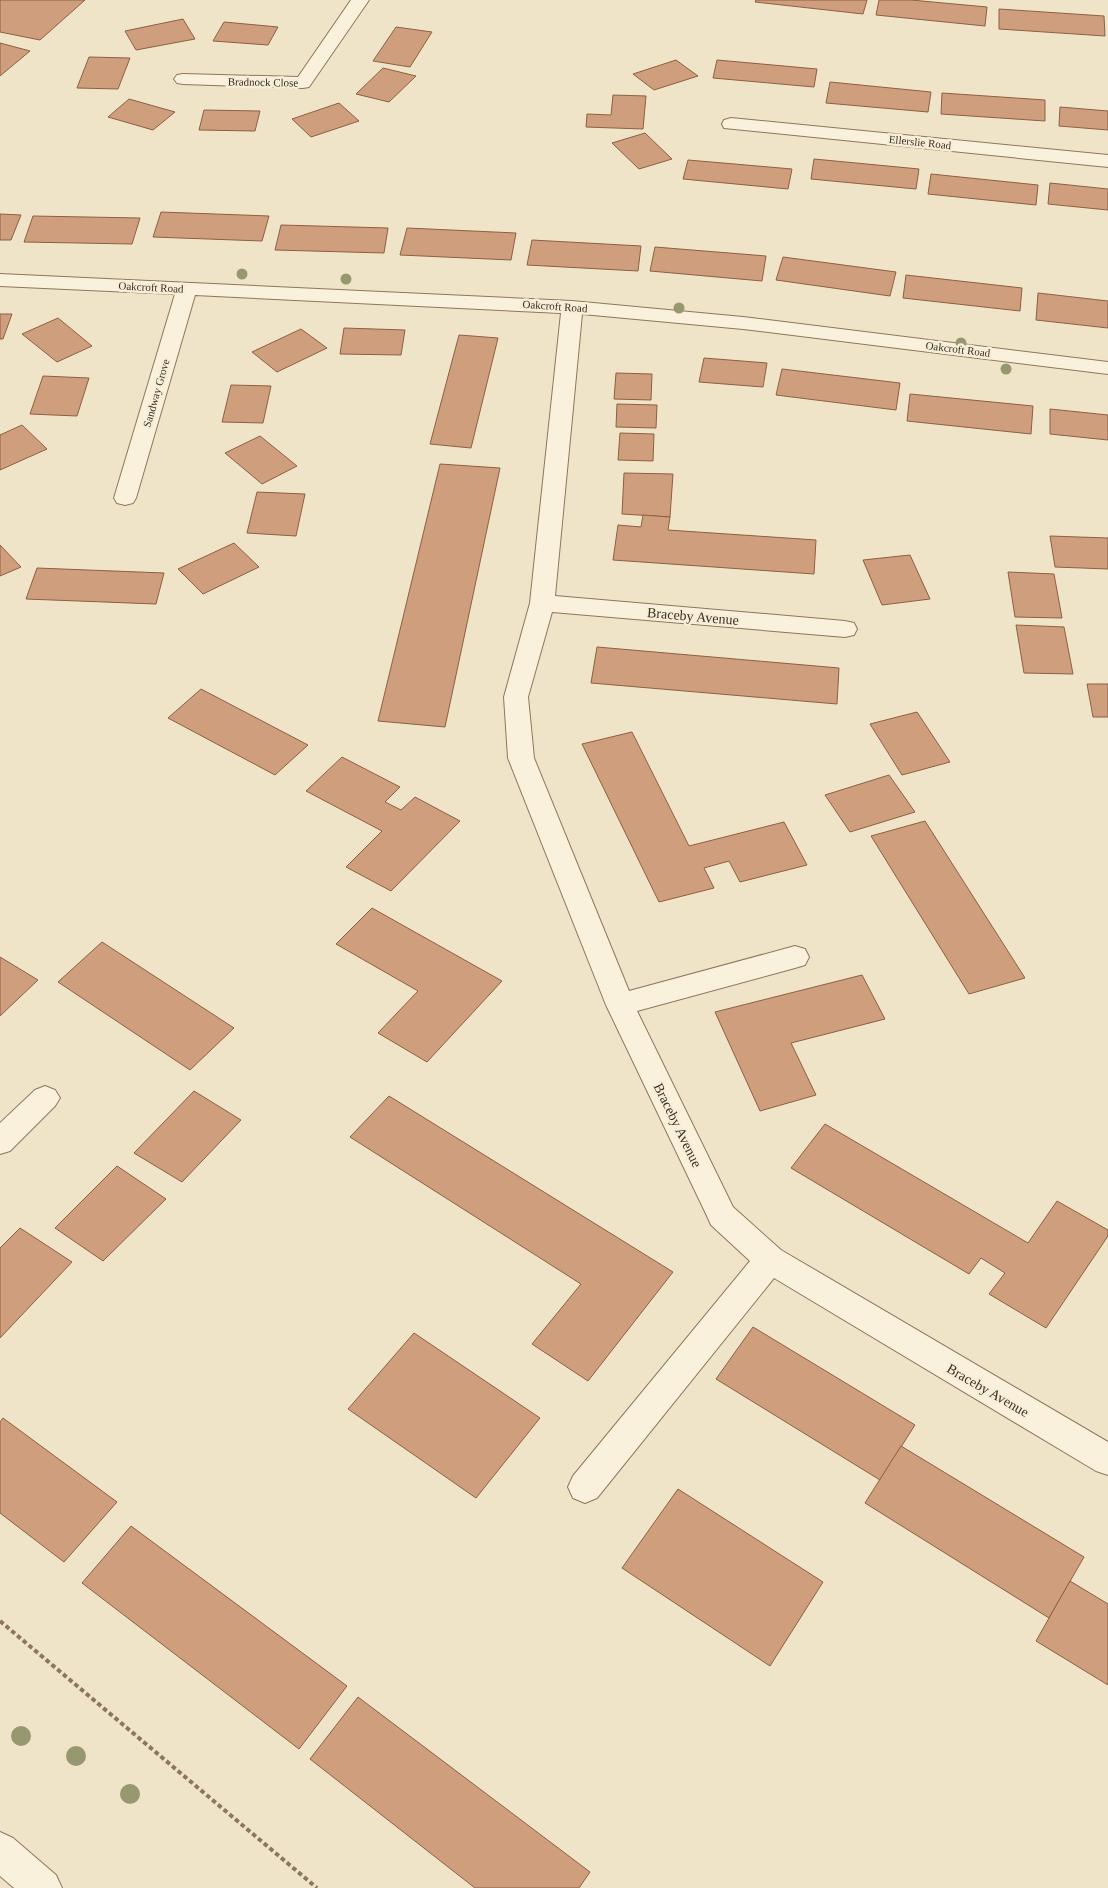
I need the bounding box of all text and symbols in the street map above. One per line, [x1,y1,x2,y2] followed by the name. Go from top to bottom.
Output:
[228,75,298,89] street label: Bradnock Close
[888,133,952,151] street label: Ellerslie Road
[118,279,184,295] street label: Oakcroft Road
[522,298,588,314] street label: Oakcroft Road
[925,339,992,359] street label: Oakcroft Road
[141,357,172,429] street label: Sandway Grove
[647,605,739,628] street label: Braceby Avenue
[651,1081,704,1170] street label: Braceby Avenue
[944,1361,1031,1420] street label: Braceby Avenue

